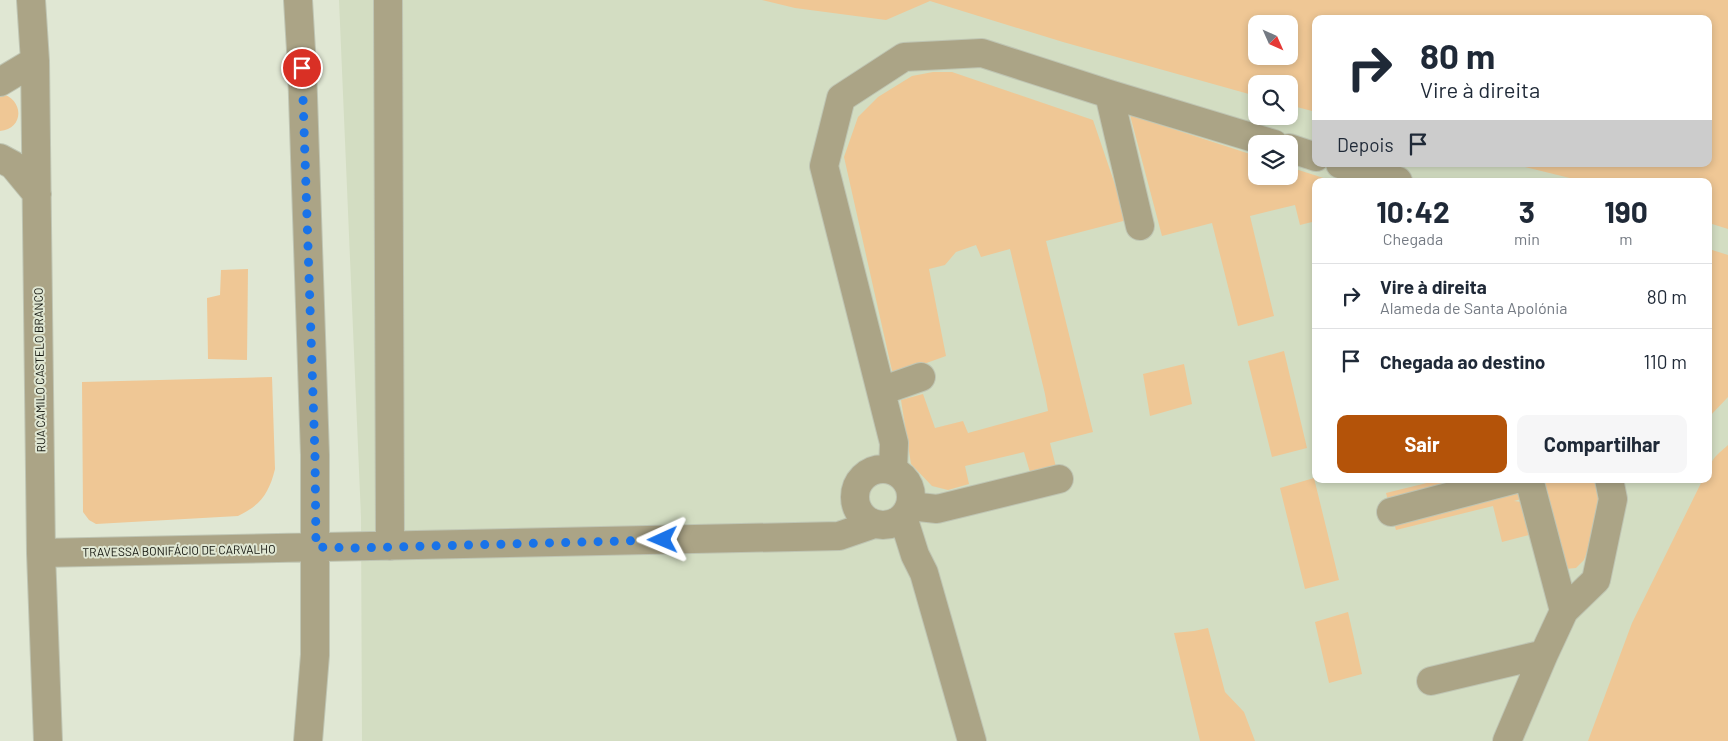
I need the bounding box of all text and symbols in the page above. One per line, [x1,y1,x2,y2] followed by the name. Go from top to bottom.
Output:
[1248,15,1298,65] north arrow
[1248,15,1298,185] map controls
[1420,34,1495,76] text: 80 m
[1337,35,1402,100] icon: right
[281,47,323,89] pin
[288,54,316,82] icon: arrive
[1248,75,1298,125] button: search
[1420,76,1540,102] text: Vire à direita
[1404,130,1432,158] icon: arrive
[1337,133,1394,156] text: Depois
[1248,135,1298,185] button: layers
[1376,193,1450,229] text: 10:42
[1519,193,1535,229] text: 3
[1604,193,1648,229] text: 190
[1383,229,1443,248] text: Chegada
[1514,229,1540,248] text: min
[1619,229,1633,248] text: m
[1380,275,1487,298] text: Vire à direita
[1337,282,1365,310] icon: right
[1647,285,1687,308] text: 80 m
[31,288,47,452] street label: RUA CAMILO CASTELO BRANCO
[1380,298,1567,317] text: Alameda de Santa Apolónia
[1337,347,1365,375] icon: arrive
[1380,350,1545,373] text: Chegada ao destino
[1643,350,1687,373] text: 110 m
[1337,415,1507,473] button: Sair
[1517,415,1687,473] button: Compartilhar
[636,513,688,565] position arrow
[82,541,276,559] street label: TRAVESSA BONIFÁCIO DE CARVALHO

